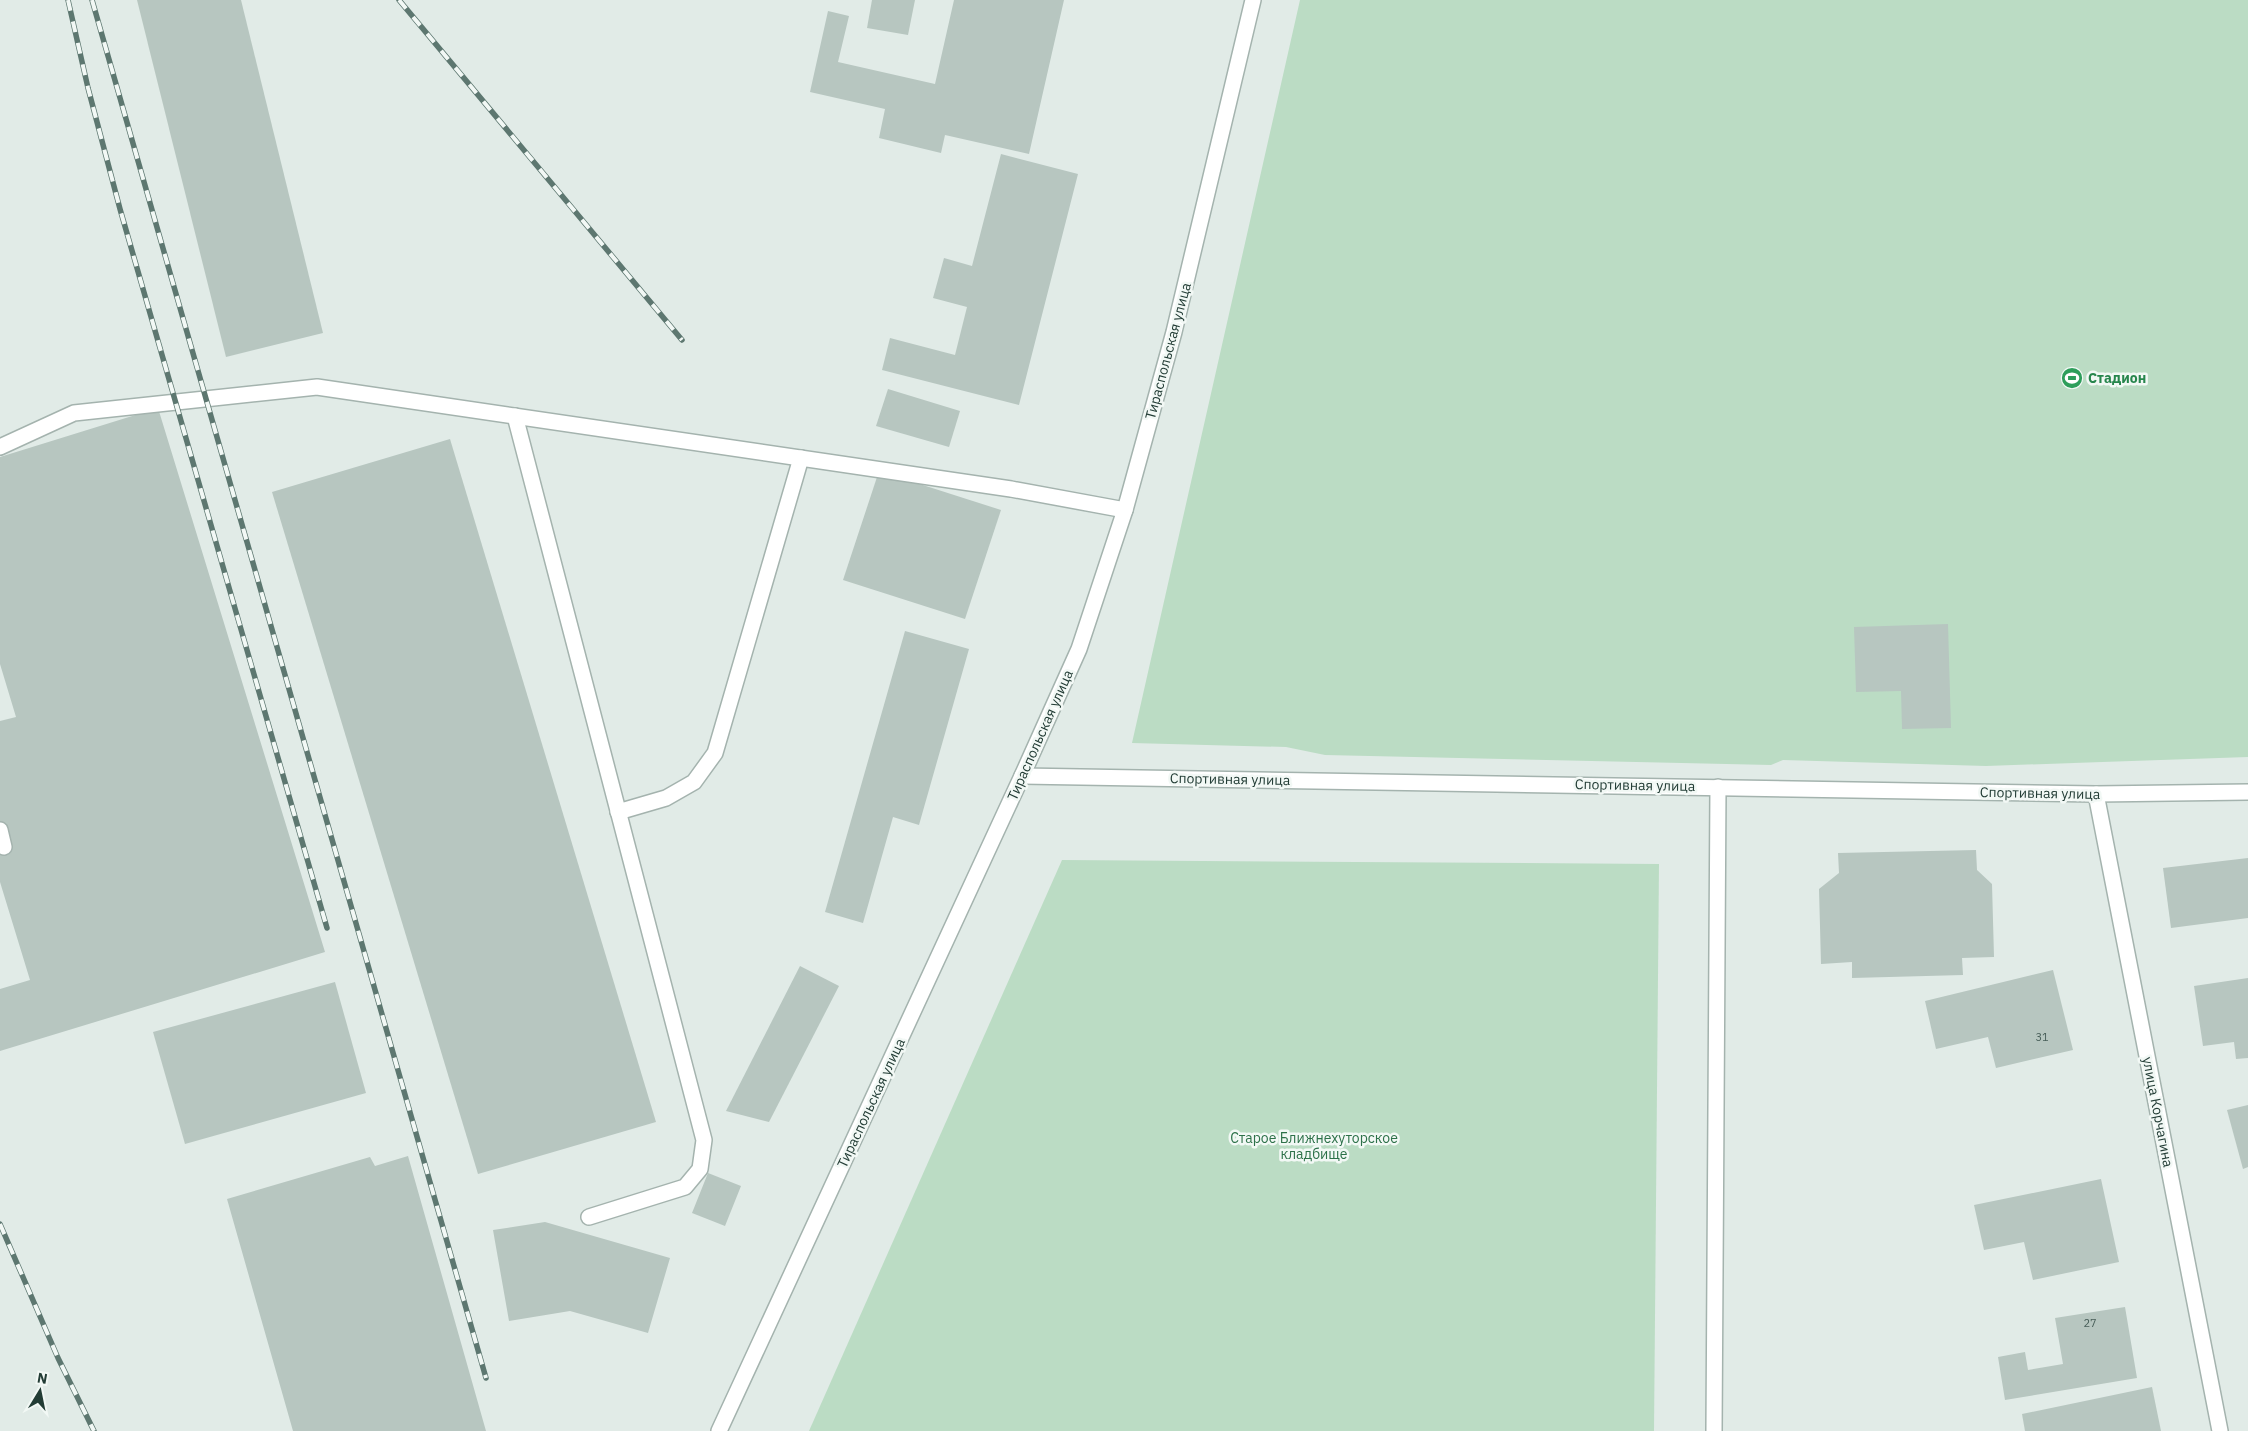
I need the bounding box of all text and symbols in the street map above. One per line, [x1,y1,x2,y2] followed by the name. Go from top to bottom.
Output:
[1141,280,1195,421] street label: Тираспольская улица
[2060,366,2084,390] sports icon: Стадион
[2088,369,2146,387] place label: Стадион
[1003,667,1077,803] street label: Тираспольская улица
[1170,769,1291,789] street label: Спортивная улица
[1575,775,1696,795] street label: Спортивная улица
[1980,783,2101,803] street label: Спортивная улица
[2035,1030,2049,1044] house number: 31
[833,1035,909,1171] street label: Тираспольская улица
[2138,1055,2178,1169] street label: улица Корчагина
[1230,1129,1398,1163] park label: Старое Ближнехуторское кладбище
[2083,1316,2097,1330] house number: 27
[15,1366,65,1416] north arrow
[36,1368,49,1388] text: N

